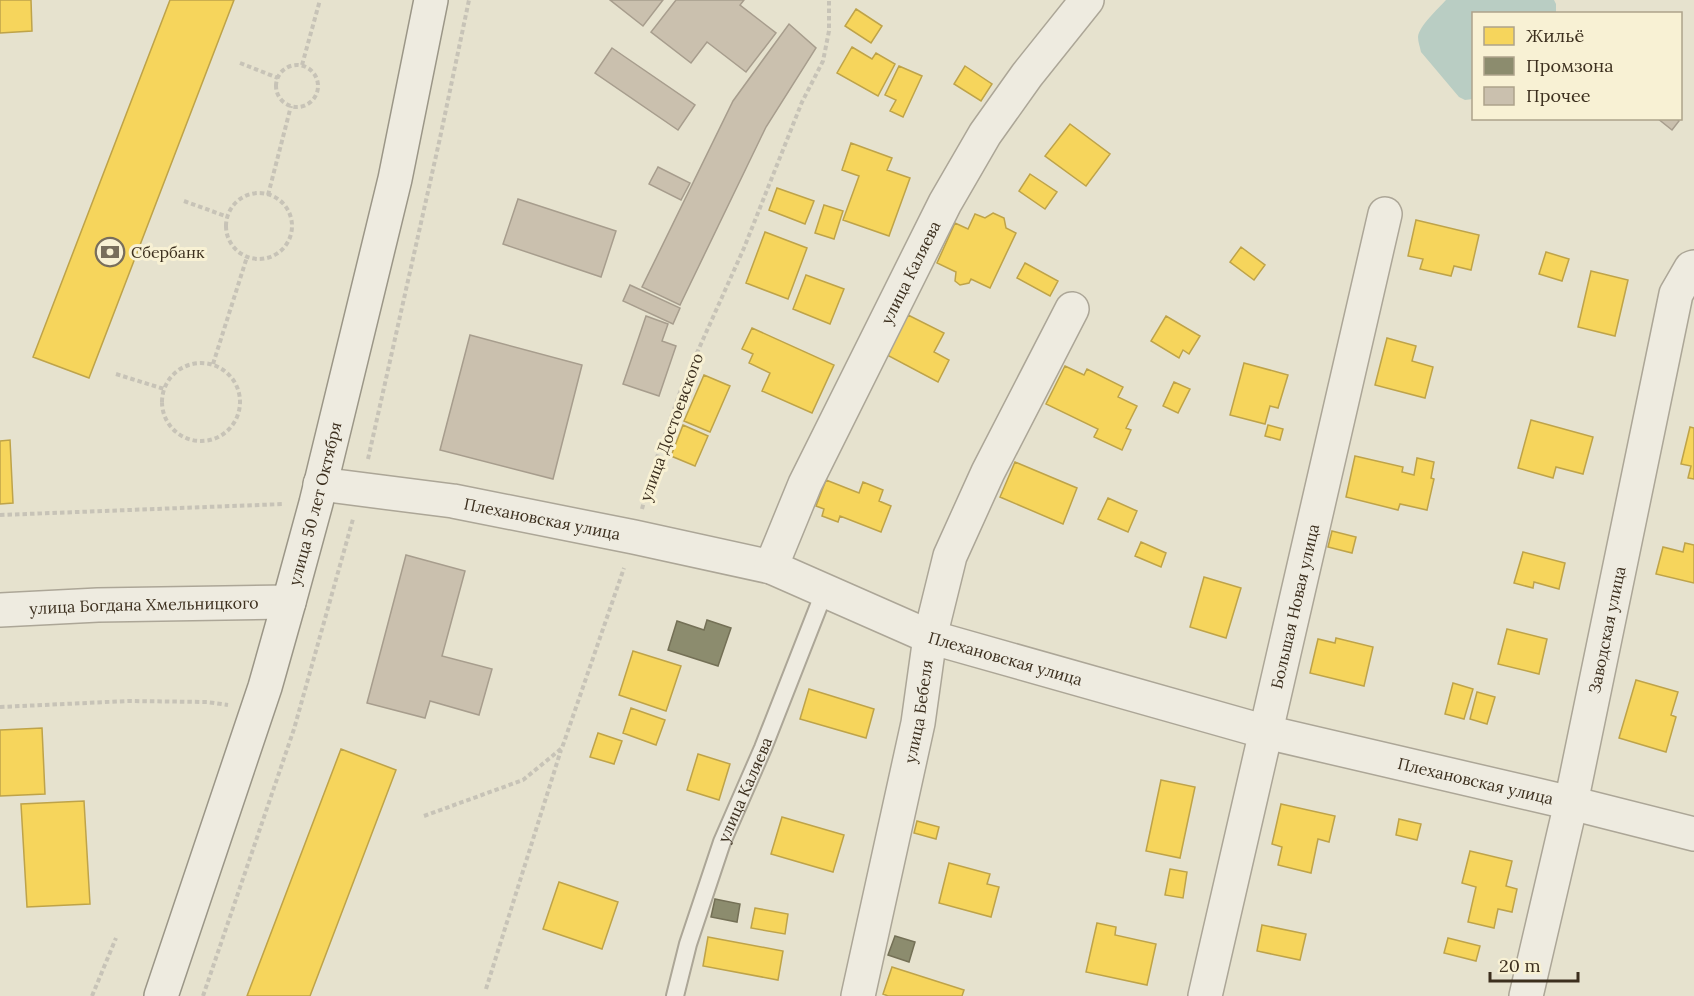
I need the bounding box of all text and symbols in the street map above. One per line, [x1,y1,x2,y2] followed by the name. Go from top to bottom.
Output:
[1472,12,1682,120] legend
[1526,24,1584,47] text: Жильё
[1526,54,1614,77] text: Промзона
[1526,84,1591,107] text: Прочее
[876,217,945,328] street label: улица Каляева
[94,236,126,268] bank icon: Сбербанк
[131,242,205,262] place label: Сбербанк
[635,350,707,504] street label: улица Достоевского
[284,420,345,588] street label: улица 50 лет Октября
[462,493,622,544] street label: Плехановская улица
[1266,522,1323,691] street label: Большая Новая улица
[1584,564,1630,695] street label: Заводская улица
[29,592,259,618] street label: улица Богдана Хмельницкого
[926,627,1085,690] street label: Плехановская улица
[899,658,937,765] street label: улица Бебеля
[713,734,776,846] street label: улица Каляева
[1396,753,1555,809] street label: Плехановская улица
[1490,945,1578,983] scale bar
[1499,954,1541,977] text: 20 m

